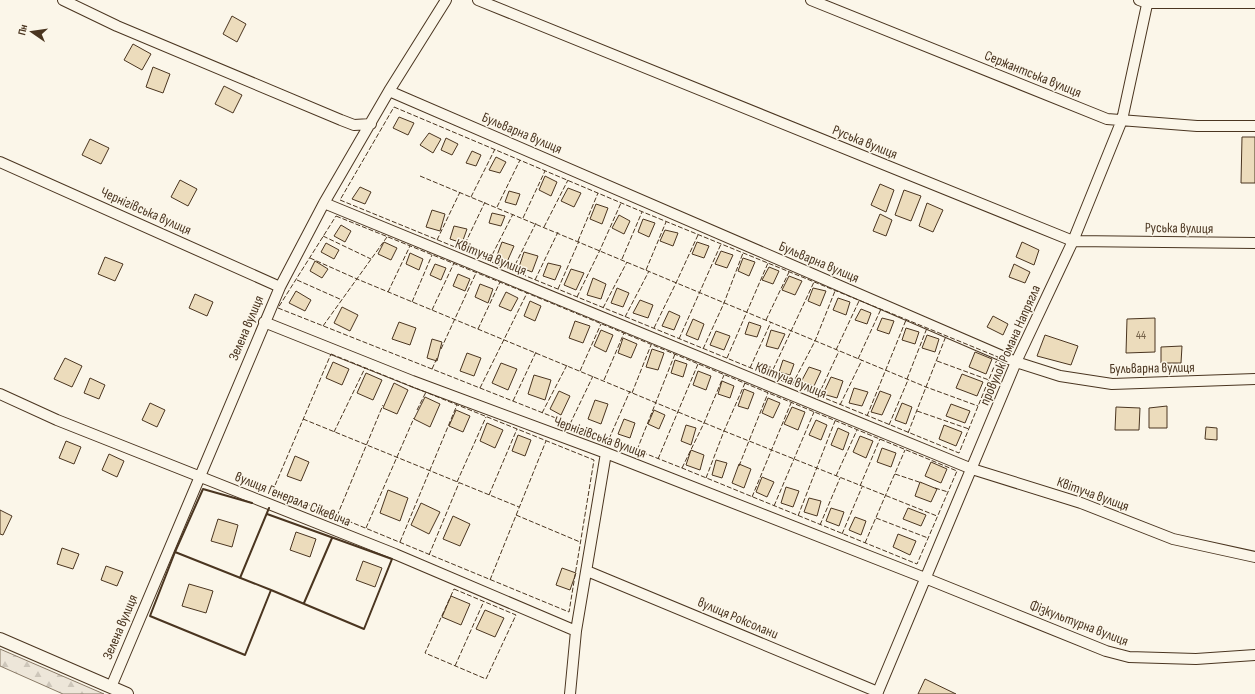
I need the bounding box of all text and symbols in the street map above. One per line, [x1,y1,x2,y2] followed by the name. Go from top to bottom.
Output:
[12,12,52,52] north arrow
[15,23,30,37] text: Пн
[982,47,1084,101] street label: Сержантська вулиця
[479,108,565,158] street label: Бульварна вулиця
[830,121,900,163] street label: Руська вулиця
[98,183,194,239] street label: Чернігівська вулиця
[1145,219,1213,237] street label: Руська вулиця
[453,235,529,279] street label: Квітуча вулиця
[776,237,862,287] street label: Бульварна вулиця
[976,282,1044,408] street label: провулок Романа Напрягла
[225,293,267,363] street label: Зелена вулиця
[1136,328,1146,343] house number: 44
[753,358,829,402] street label: Квітуча вулиця
[1109,359,1195,377] street label: Бульварна вулиця
[551,412,649,462] street label: Чернігівська вулиця
[233,468,353,530] street label: вулиця Генерала Сікевича
[1055,473,1131,515] street label: Квітуча вулиця
[99,592,141,662] street label: Зелена вулиця
[695,593,781,643] street label: вулиця Роксолани
[1027,596,1131,650] street label: Фізкультурна вулиця

